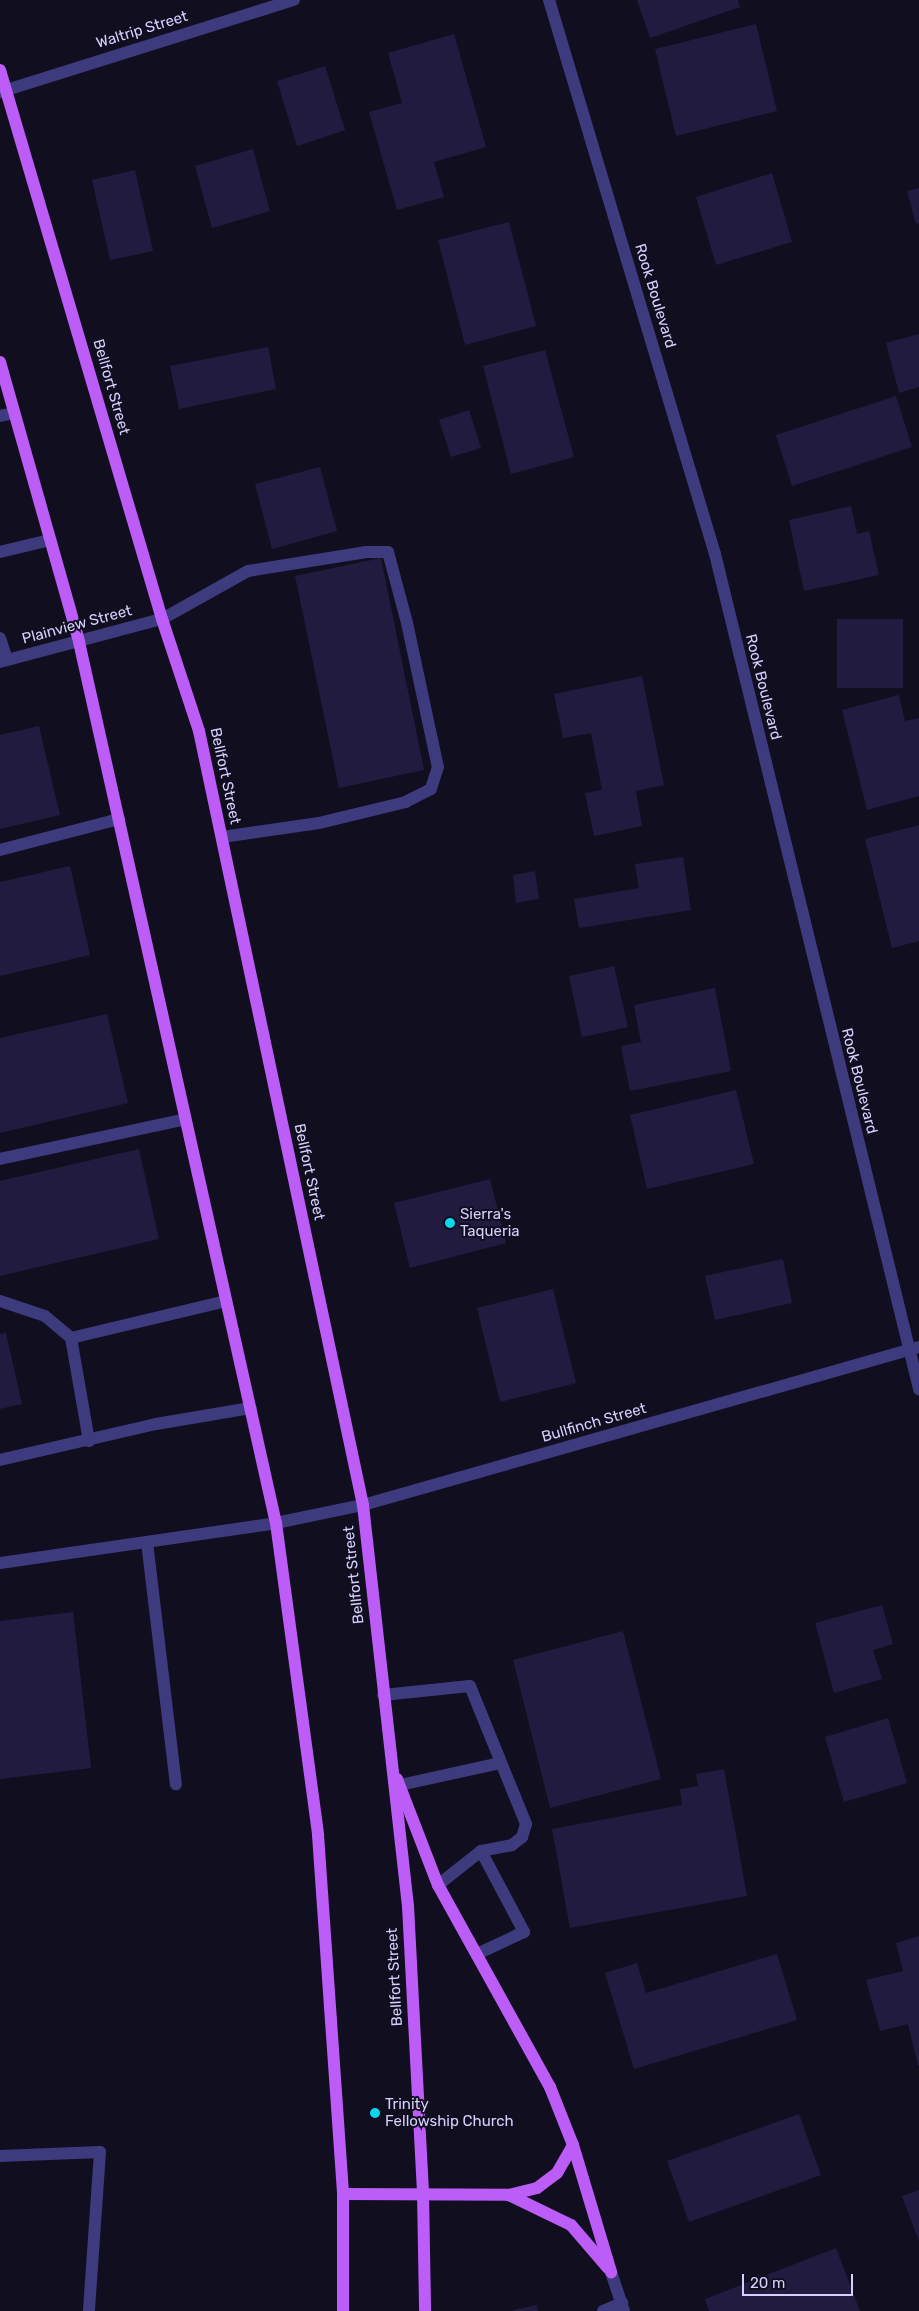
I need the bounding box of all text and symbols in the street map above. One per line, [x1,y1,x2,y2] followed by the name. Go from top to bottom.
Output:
[94,8,190,52] street label: Waltrip Street
[631,241,679,351] street label: Rook Boulevard
[89,337,133,437] street label: Bellfort Street
[20,602,134,648] street label: Plainview Street
[741,632,785,742] street label: Rook Boulevard
[206,726,244,826] street label: Bellfort Street
[837,1026,881,1136] street label: Rook Boulevard
[290,1122,328,1222] street label: Bellfort Street
[460,1205,520,1240] place label: Sierra's Taqueria
[444,1217,456,1229] marker: Sierra's Taqueria
[540,1399,648,1447] street label: Bullfinch Street
[340,1525,368,1625] street label: Bellfort Street
[383,1927,407,2027] street label: Bellfort Street
[385,2095,514,2130] place label: Trinity Fellowship Church
[369,2107,381,2119] marker: Trinity Fellowship Church
[744,2264,855,2296] scale bar
[750,2274,785,2292] text: 20 m

